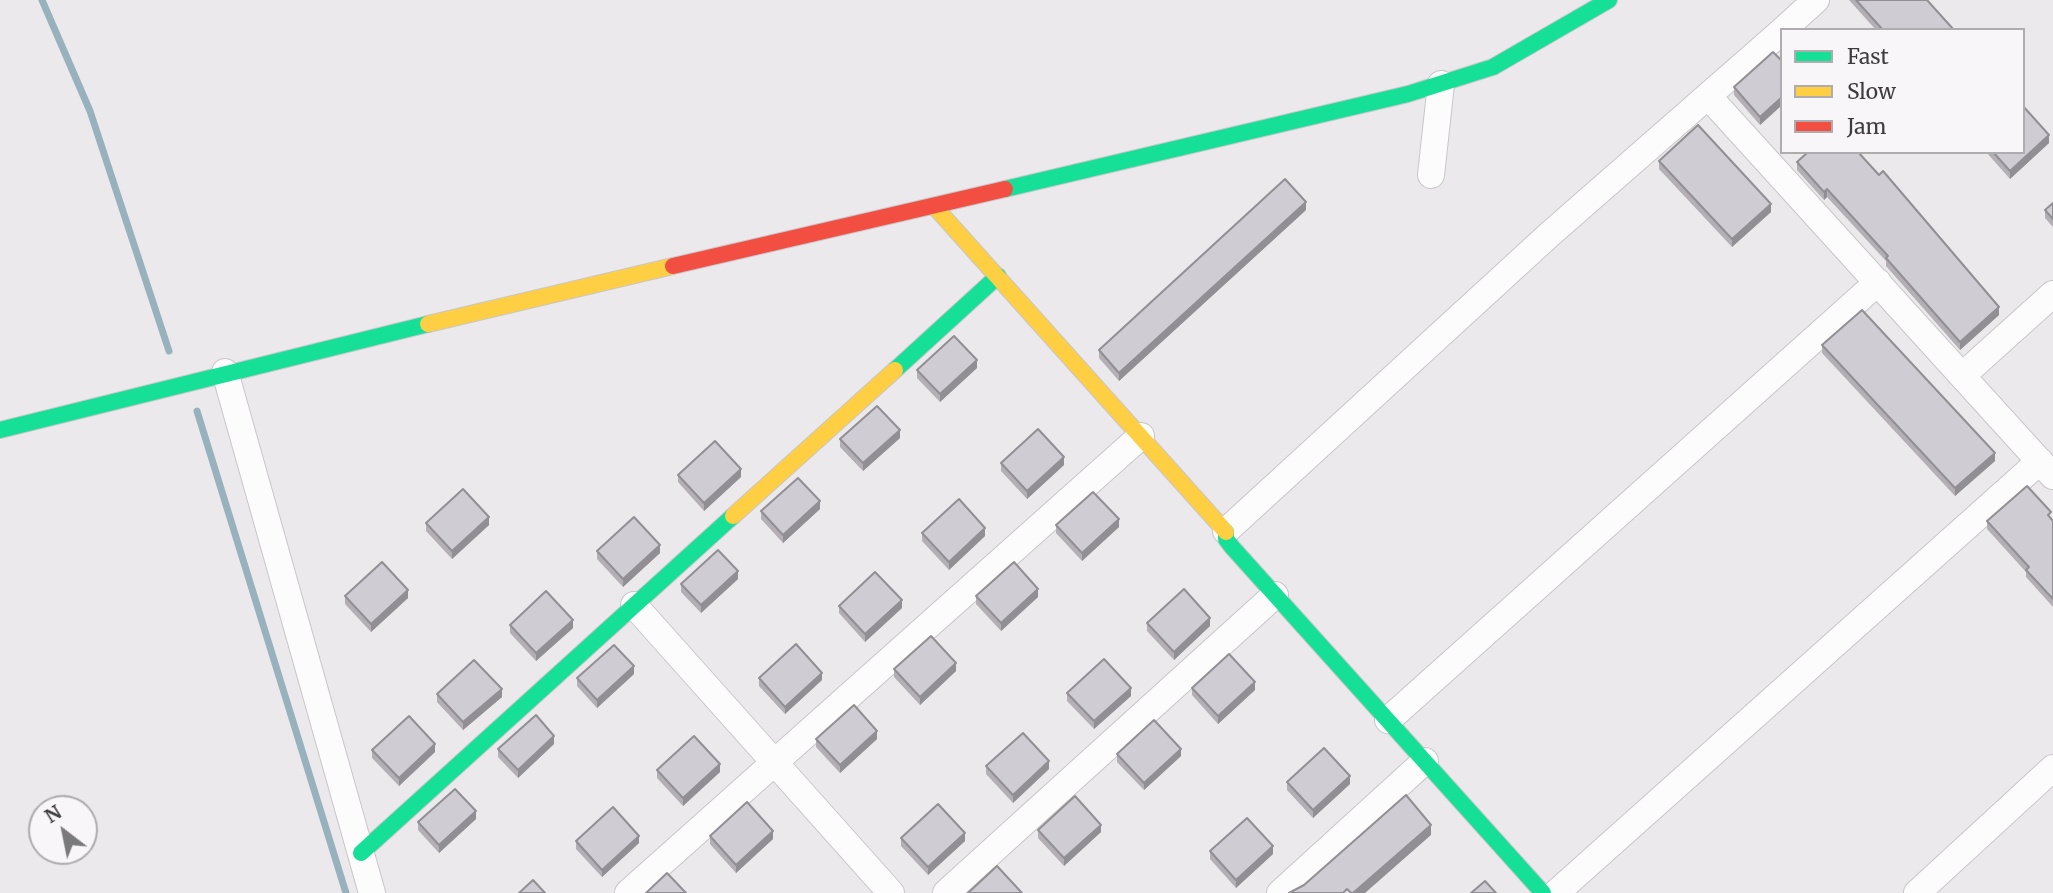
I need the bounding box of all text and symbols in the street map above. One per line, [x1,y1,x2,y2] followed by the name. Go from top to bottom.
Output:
[1780,28,2025,154] legend
[1847,43,1889,70] text: Fast
[1847,78,1896,105] text: Slow
[1847,113,1886,140] text: Jam
[28,795,98,865] north arrow
[40,800,66,828] text: N

